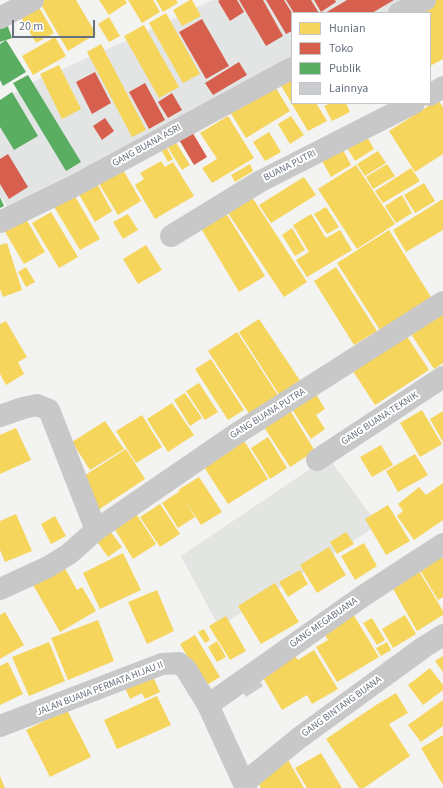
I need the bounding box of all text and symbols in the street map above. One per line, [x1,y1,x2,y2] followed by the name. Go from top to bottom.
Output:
[14,12,97,38] scale bar
[291,12,431,104] legend
[19,18,43,35] text: 20 m
[329,20,365,37] text: Hunian
[329,40,353,57] text: Toko
[329,60,361,77] text: Publik
[329,80,368,97] text: Lainnya
[111,122,183,170] street label: GANG BUANA ASRI
[262,148,318,184] street label: BUANA PUTRI
[228,386,308,442] street label: GANG BUANA PUTRA
[339,390,421,448] street label: GANG BUANA TEKNIK
[288,595,360,651] street label: GANG MEGABUANA
[35,659,165,719] street label: JALAN BUANA PERMATA HIJAU II
[300,674,384,740] street label: GANG BINTANG BUANA

